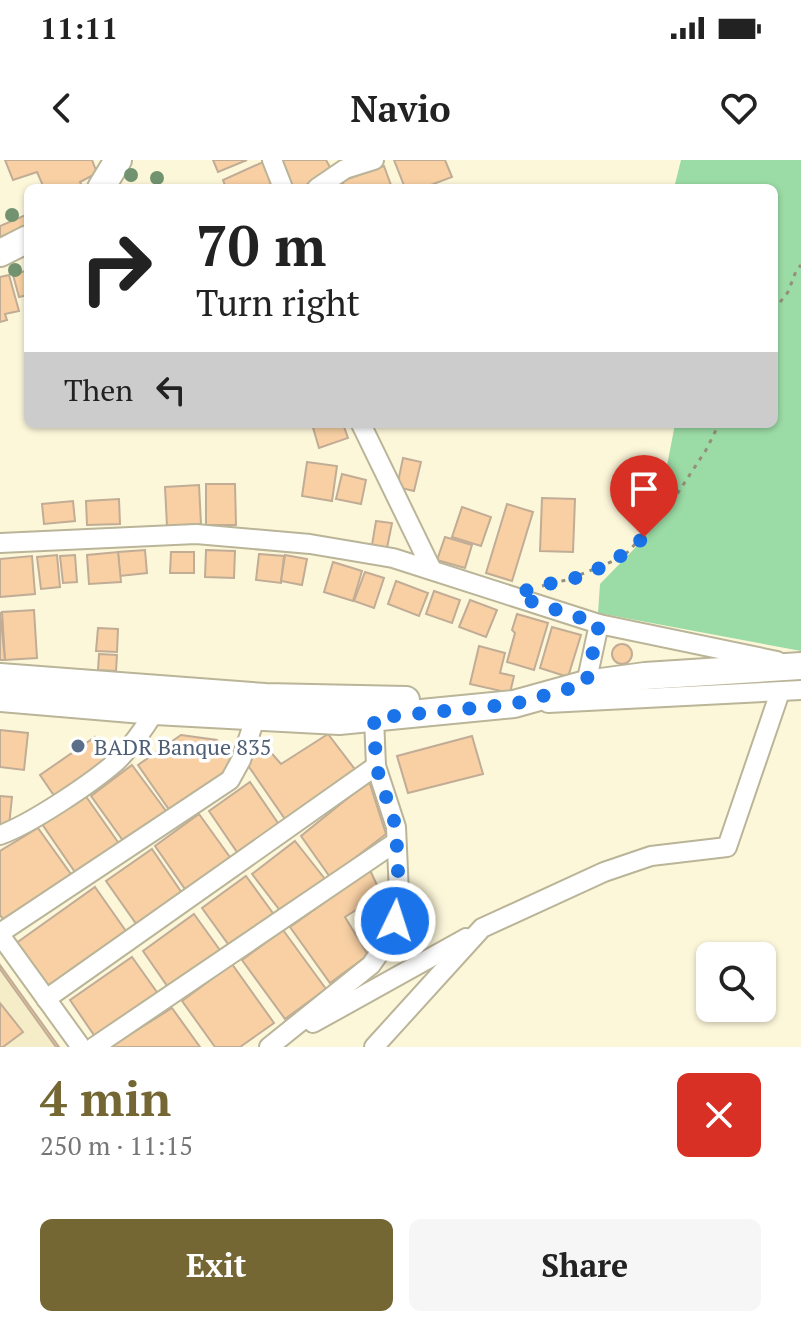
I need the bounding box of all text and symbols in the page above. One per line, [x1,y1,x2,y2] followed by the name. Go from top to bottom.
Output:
[40,8,118,48] text: 11:11
[350,85,451,132] text: Navio
[40,86,84,130] icon: back
[717,86,761,130] icon: heart
[196,208,326,282] text: 70 m
[64,216,168,320] icon: right
[196,279,360,326] text: Turn right
[149,368,193,412] icon: left
[64,370,133,410] text: Then
[610,455,678,537] pin
[622,467,666,511] icon: arrive
[94,732,271,761] place label: BADR Banque 835
[69,737,87,755] marker: BADR Banque 835
[353,879,437,963] position arrow
[696,942,776,1022] map controls
[696,942,776,1022] button: search
[40,1066,171,1130] text: 4 min
[677,1073,761,1157] button: close
[40,1128,193,1162] text: 250 m · 11:15
[40,1219,393,1311] button: Exit
[409,1219,761,1311] button: Share

